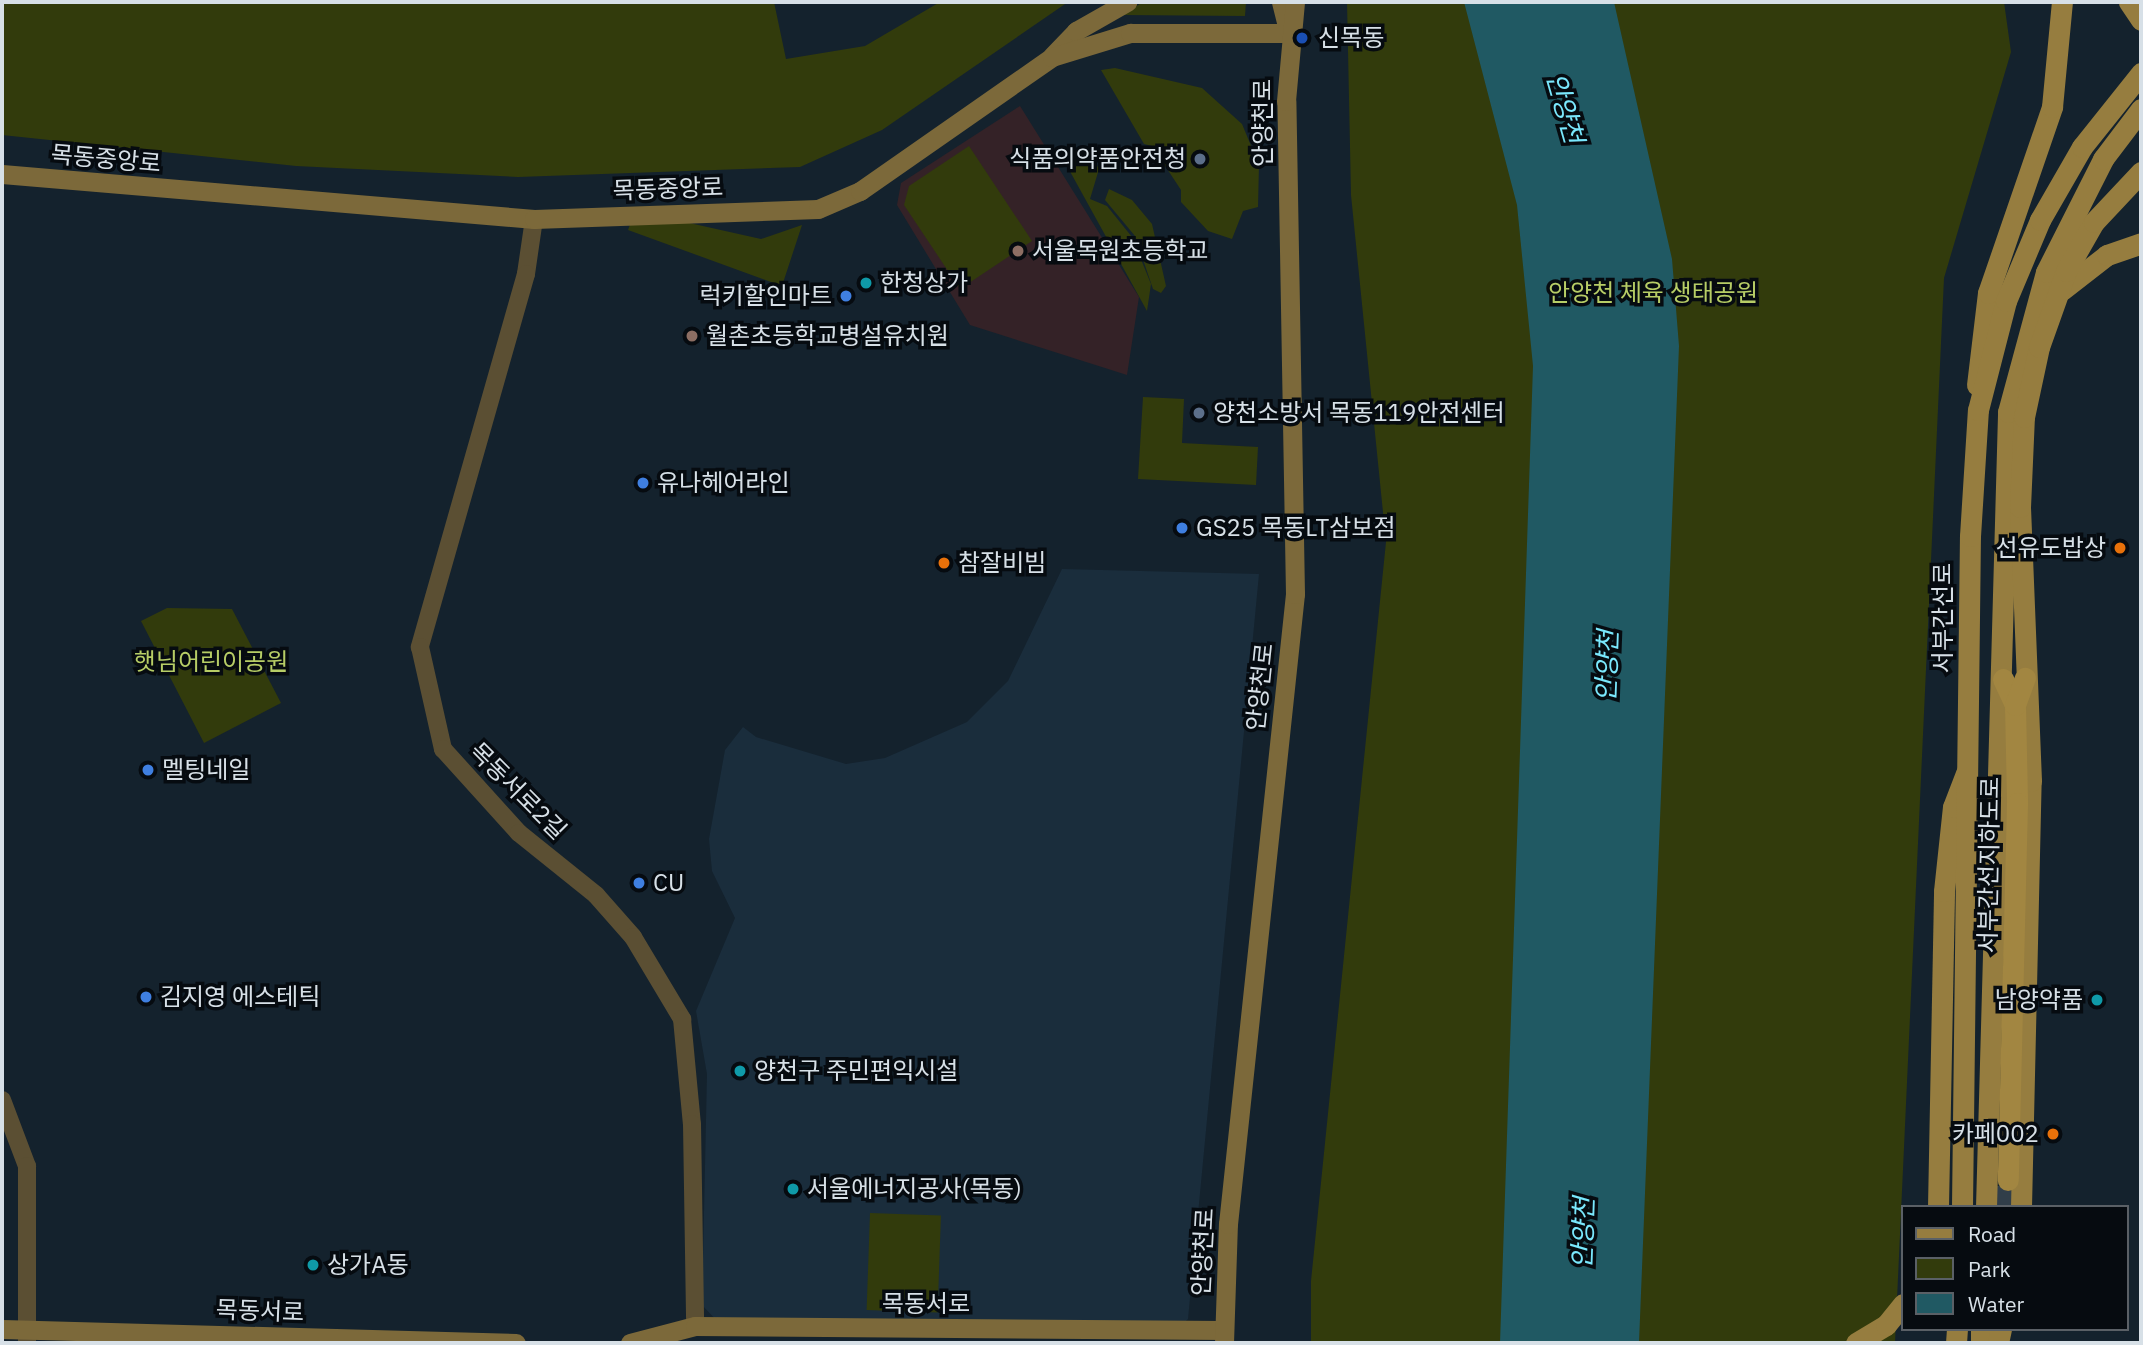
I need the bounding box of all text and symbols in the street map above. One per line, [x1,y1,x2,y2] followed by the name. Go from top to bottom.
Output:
[1318,24,1384,52] place label: 신목동
[1292,28,1312,48] marker: 신목동
[1540,69,1590,147] water label: 안양천
[1249,79,1277,167] street label: 안양천로
[50,140,162,178] street label: 목동중앙로
[1009,145,1186,173] place label: 식품의약품안전청
[1192,151,1208,167] marker: 식품의약품안전청
[612,173,724,205] street label: 목동중앙로
[1032,237,1209,265] place label: 서울목원초등학교
[1010,243,1026,259] marker: 서울목원초등학교
[880,269,968,297] place label: 한청상가
[858,275,874,291] marker: 한청상가
[1548,279,1758,307] park label: 안양천 체육 생태공원
[700,282,832,310] place label: 럭키할인마트
[838,288,854,304] marker: 럭키할인마트
[706,322,949,350] place label: 월촌초등학교병설유치원
[684,328,700,344] marker: 월촌초등학교병설유치원
[1213,399,1505,427] place label: 양천소방서 목동119안전센터
[1191,405,1207,421] marker: 양천소방서 목동119안전센터
[657,469,789,497] place label: 유나헤어라인
[635,475,651,491] marker: 유나헤어라인
[1196,514,1396,542] place label: GS25 목동LT삼보점
[1174,520,1190,536] marker: GS25 목동LT삼보점
[1996,534,2106,562] place label: 선유도밥상
[2112,540,2128,556] marker: 선유도밥상
[958,549,1046,577] place label: 참잘비빔
[936,555,952,571] marker: 참잘비빔
[1929,563,1957,673] street label: 서부간선로
[1590,630,1624,702] water label: 안양천
[1241,642,1279,732] street label: 안양천로
[134,648,288,676] park label: 햇님어린이공원
[464,737,572,845] street label: 목동서로2길
[162,756,250,784] place label: 멜팅네일
[140,762,156,778] marker: 멜팅네일
[1973,776,2005,954] street label: 서부간선지하도로
[653,869,684,897] place label: CU
[631,875,647,891] marker: CU
[160,983,320,1011] place label: 김지영 에스테틱
[1995,986,2083,1014] place label: 남양약품
[138,989,154,1005] marker: 김지영 에스테틱
[2089,992,2105,1008] marker: 남양약품
[754,1057,958,1085] place label: 양천구 주민편익시설
[732,1063,748,1079] marker: 양천구 주민편익시설
[1952,1120,2039,1148] place label: 카페002
[2045,1126,2061,1142] marker: 카페002
[807,1175,1022,1203] place label: 서울에너지공사(목동)
[785,1181,801,1197] marker: 서울에너지공사(목동)
[1566,1197,1600,1269] water label: 안양천
[1902,1205,2129,1331] legend
[1186,1207,1220,1297] street label: 안양천로
[1968,1220,2016,1248] text: Road
[327,1251,409,1279] place label: 상가A동
[1968,1255,2011,1283] text: Park
[305,1257,321,1273] marker: 상가A동
[882,1290,970,1318] street label: 목동서로
[1968,1290,2024,1318] text: Water
[215,1295,305,1327] street label: 목동서로

